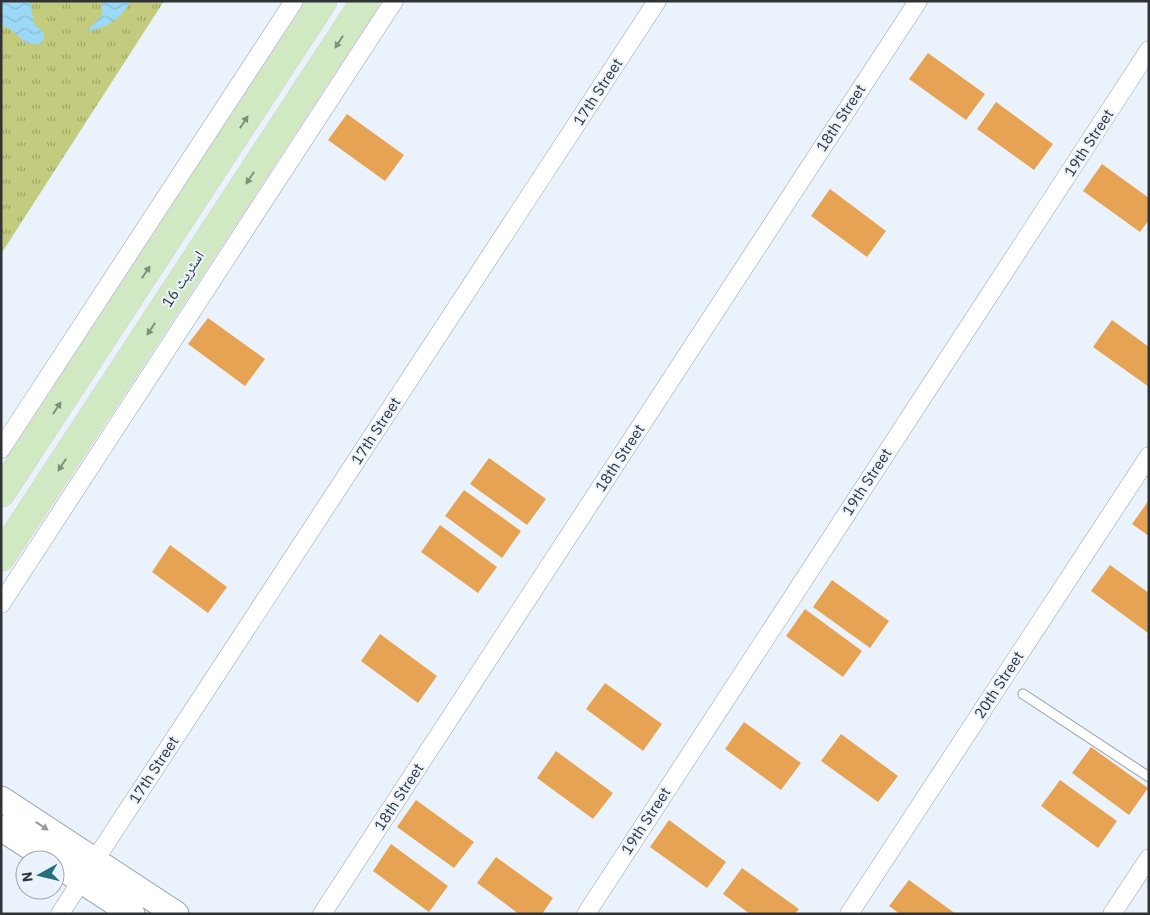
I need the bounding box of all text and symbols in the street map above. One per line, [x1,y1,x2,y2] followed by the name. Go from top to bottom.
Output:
[334,35,343,49] one-way arrow
[569,54,626,129] street label: 17th Street
[812,80,869,155] street label: 18th Street
[1060,105,1117,180] street label: 19th Street
[240,115,249,128] one-way arrow
[245,171,254,185] one-way arrow
[157,247,208,311] street label: اسٹریٹ 16
[141,266,150,279] one-way arrow
[146,322,156,335] one-way arrow
[347,393,404,468] street label: 17th Street
[52,402,61,415] one-way arrow
[591,420,648,495] street label: 18th Street
[838,444,895,519] street label: 19th Street
[57,458,67,471] one-way arrow
[970,647,1027,722] street label: 20th Street
[125,732,182,807] street label: 17th Street
[370,759,427,834] street label: 18th Street
[617,783,674,858] street label: 19th Street
[35,821,49,831] one-way arrow
[15,850,65,900] north arrow
[18,871,37,883] text: N

